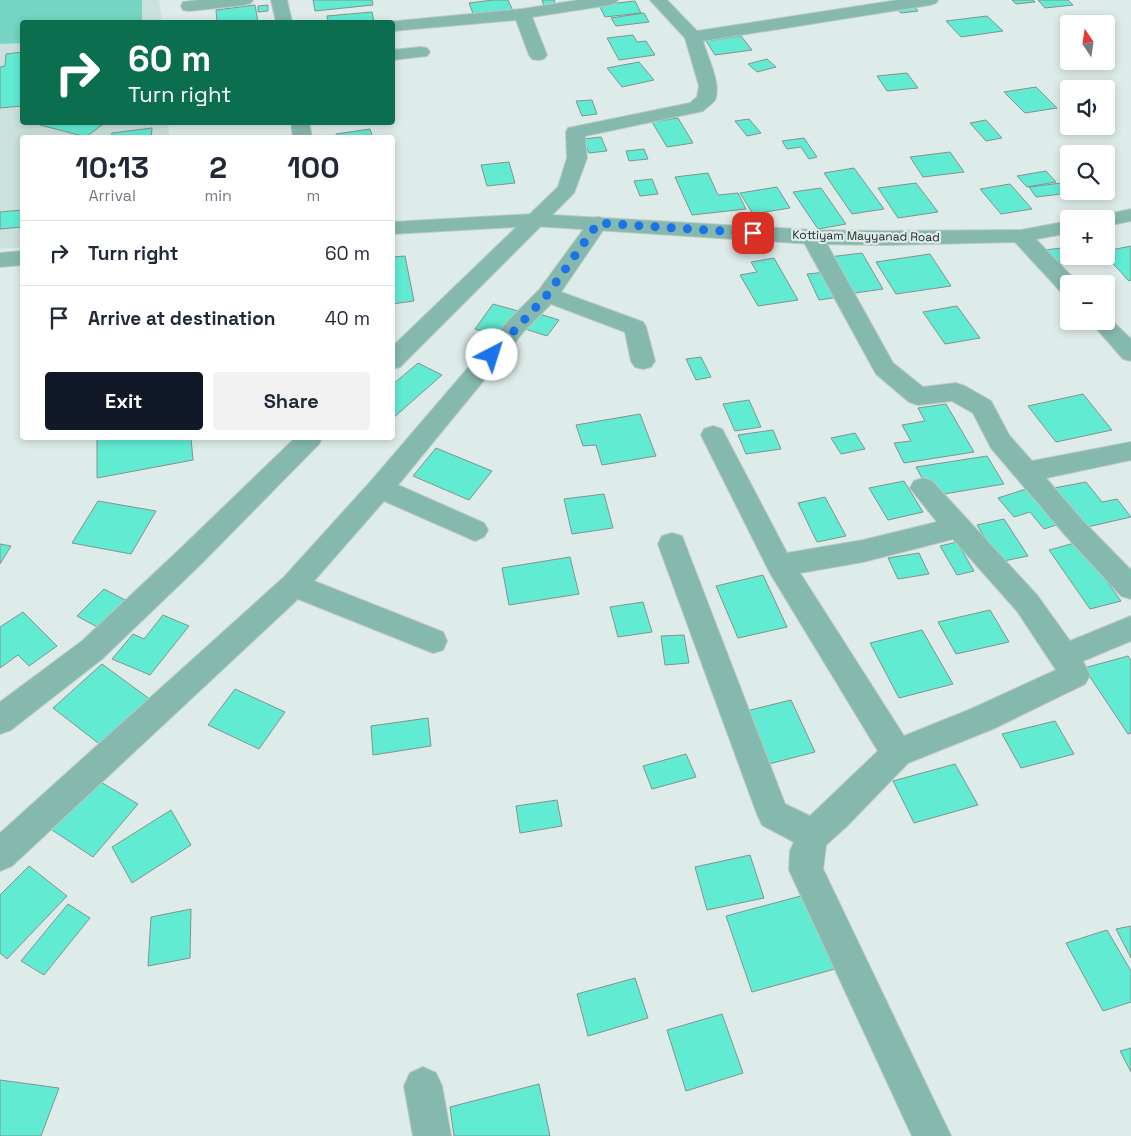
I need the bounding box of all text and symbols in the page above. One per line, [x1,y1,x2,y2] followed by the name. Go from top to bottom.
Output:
[1060,15,1115,70] north arrow
[1060,15,1115,330] map controls
[128,37,211,81] text: 60 m
[45,40,110,105] icon: right
[128,80,231,108] text: Turn right
[1060,80,1115,135] button: sound
[1060,145,1115,200] button: search
[75,148,149,187] text: 10:13
[209,148,227,187] text: 2
[287,148,340,187] text: 100
[88,185,136,206] text: Arrival
[204,185,232,206] text: min
[307,185,320,206] text: m
[1060,210,1115,265] button: +
[732,212,774,254] pin
[739,219,767,247] icon: arrive
[792,227,940,245] street label: Kottiyam Mayyanad Road
[45,239,73,267] icon: right
[88,241,178,266] text: Turn right
[325,241,370,266] text: 60 m
[1060,275,1115,330] button: −
[45,304,73,332] icon: arrive
[88,306,276,331] text: Arrive at destination
[325,306,370,331] text: 40 m
[465,328,517,380] position arrow
[45,372,203,430] button: Exit
[213,372,370,430] button: Share

